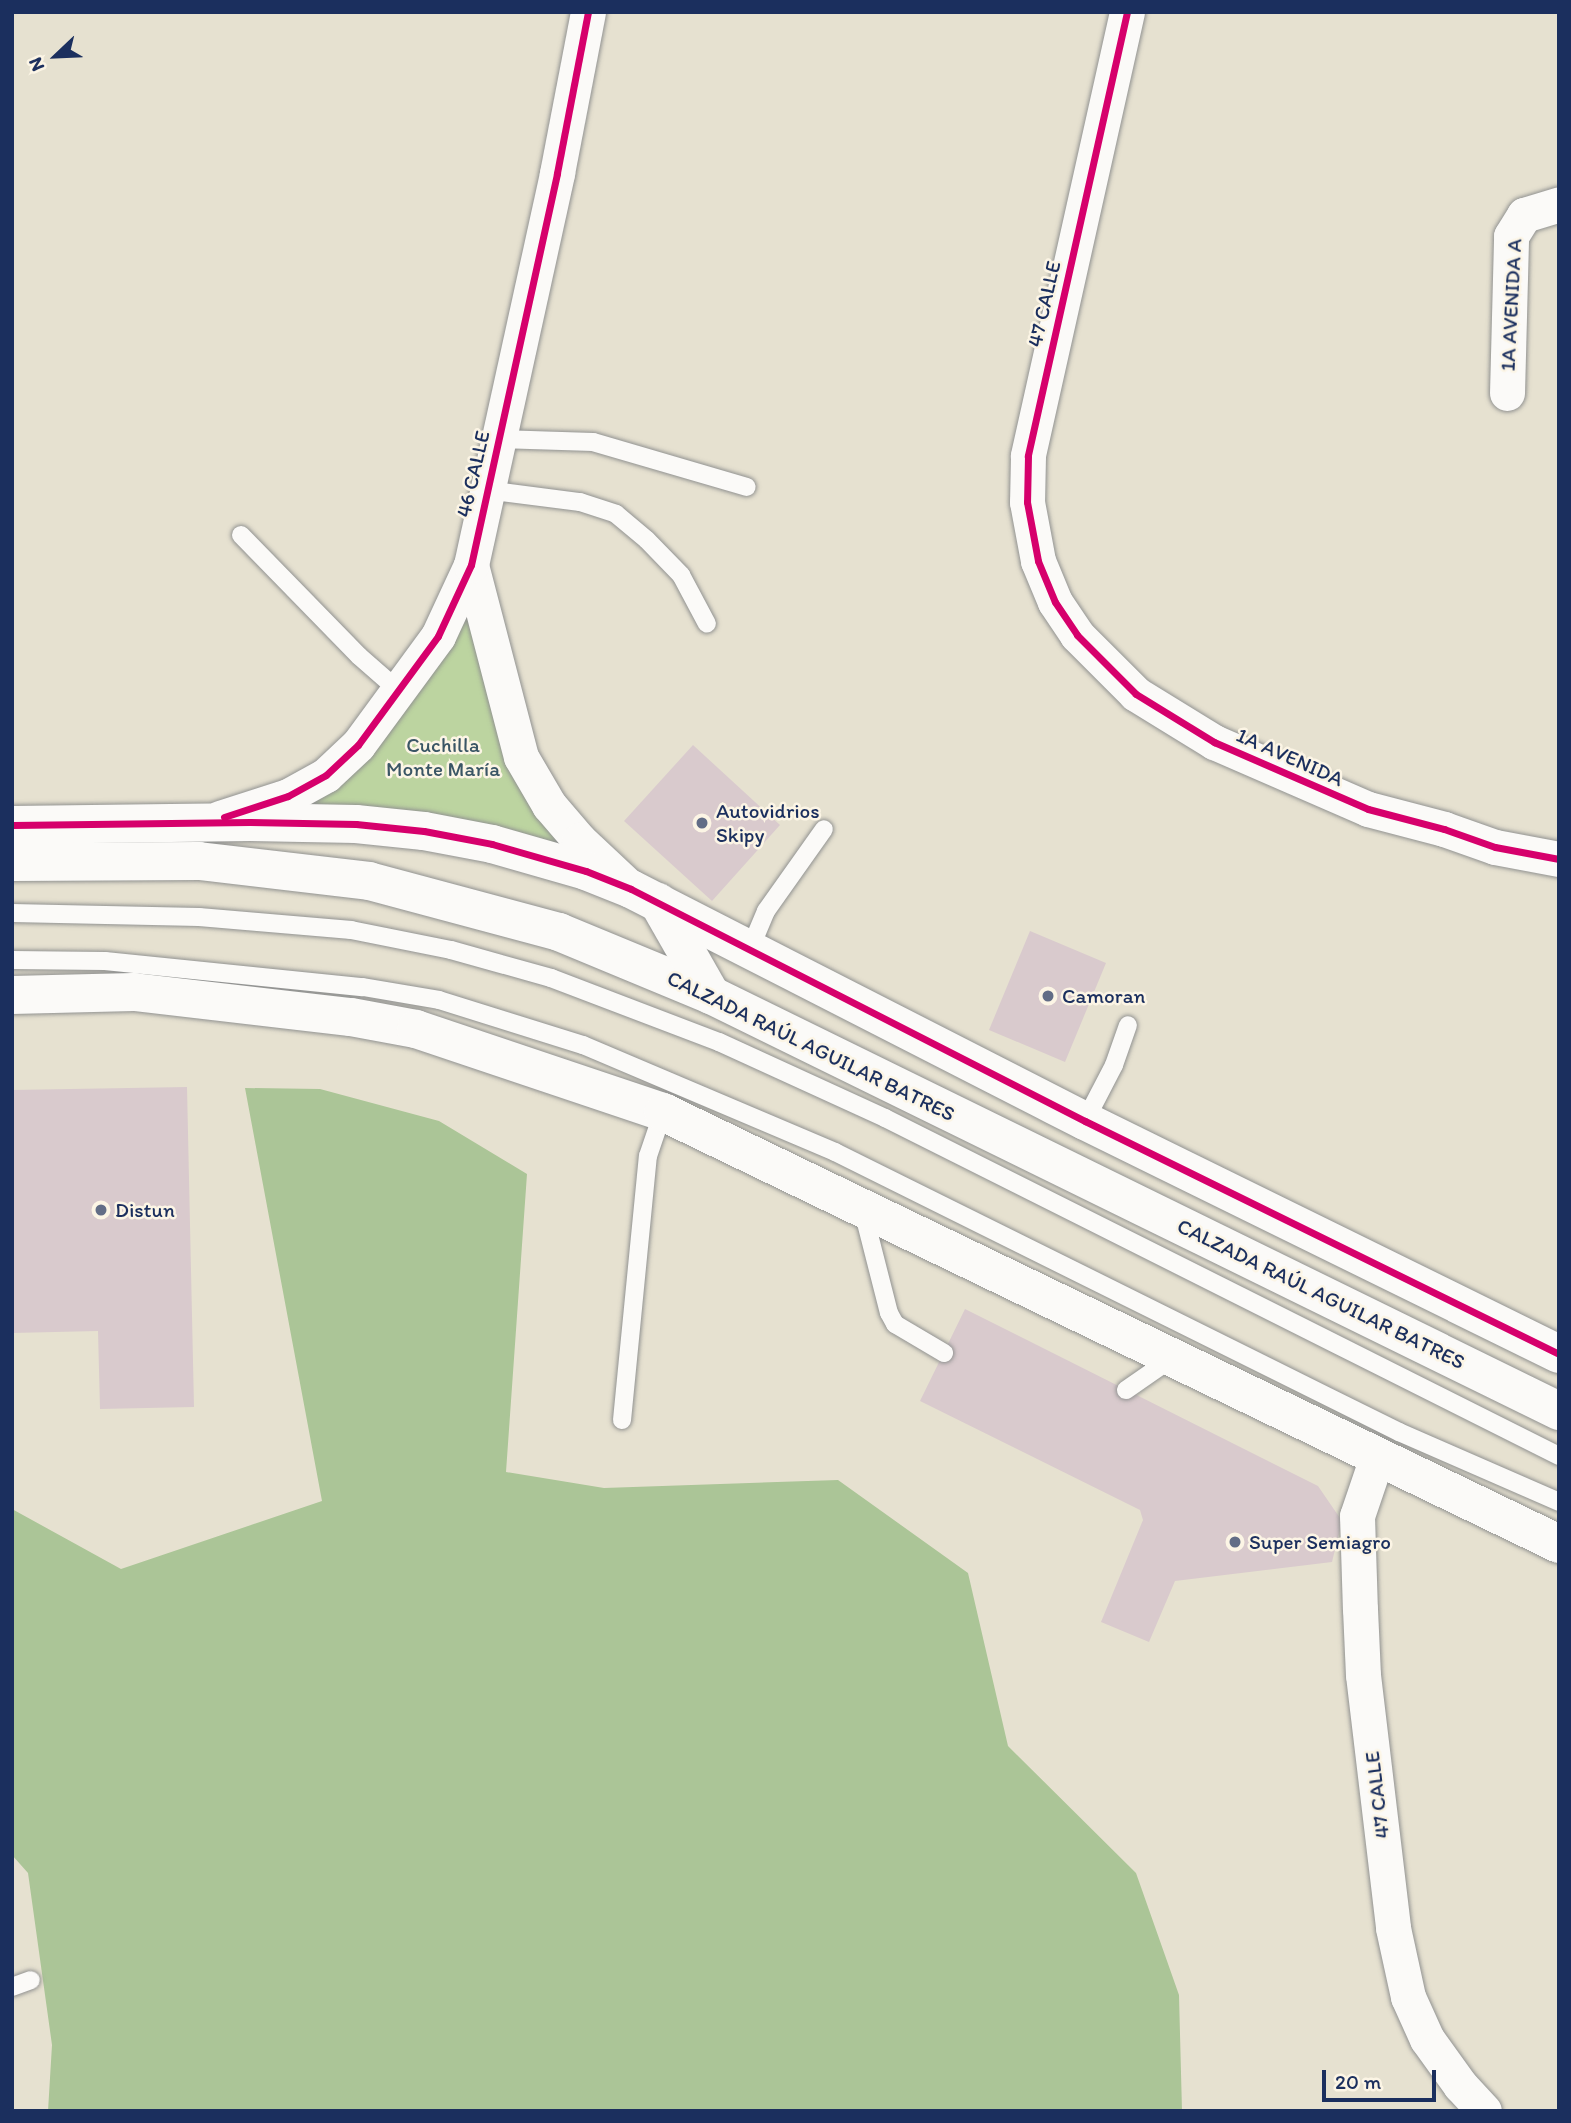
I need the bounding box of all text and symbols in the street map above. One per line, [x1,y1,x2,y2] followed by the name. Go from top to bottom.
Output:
[21,21,91,91] north arrow
[23,54,49,75] text: N
[1495,238,1527,372] street label: 1A AVENIDA A
[1022,258,1066,350] street label: 47 CALLE
[451,428,495,520] street label: 46 CALLE
[1233,722,1347,792] street label: 1A AVENIDA
[386,732,500,782] park label: Cuchilla Monte María
[716,798,820,848] place label: Autovidrios Skipy
[694,815,710,831] marker: Autovidrios Skipy
[663,965,959,1127] street label: CALZADA RAÚL AGUILAR BATRES
[1062,983,1145,1009] place label: Camoran
[1040,988,1056,1004] marker: Camoran
[115,1197,175,1223] place label: Distun
[93,1202,109,1218] marker: Distun
[1173,1213,1469,1375] street label: CALZADA RAÚL AGUILAR BATRES
[1249,1529,1392,1555] place label: Super Semiagro
[1227,1534,1243,1550] marker: Super Semiagro
[1359,1750,1395,1840] street label: 47 CALLE
[1326,2056,1440,2100] scale bar
[1335,2069,1381,2094] text: 20 m

